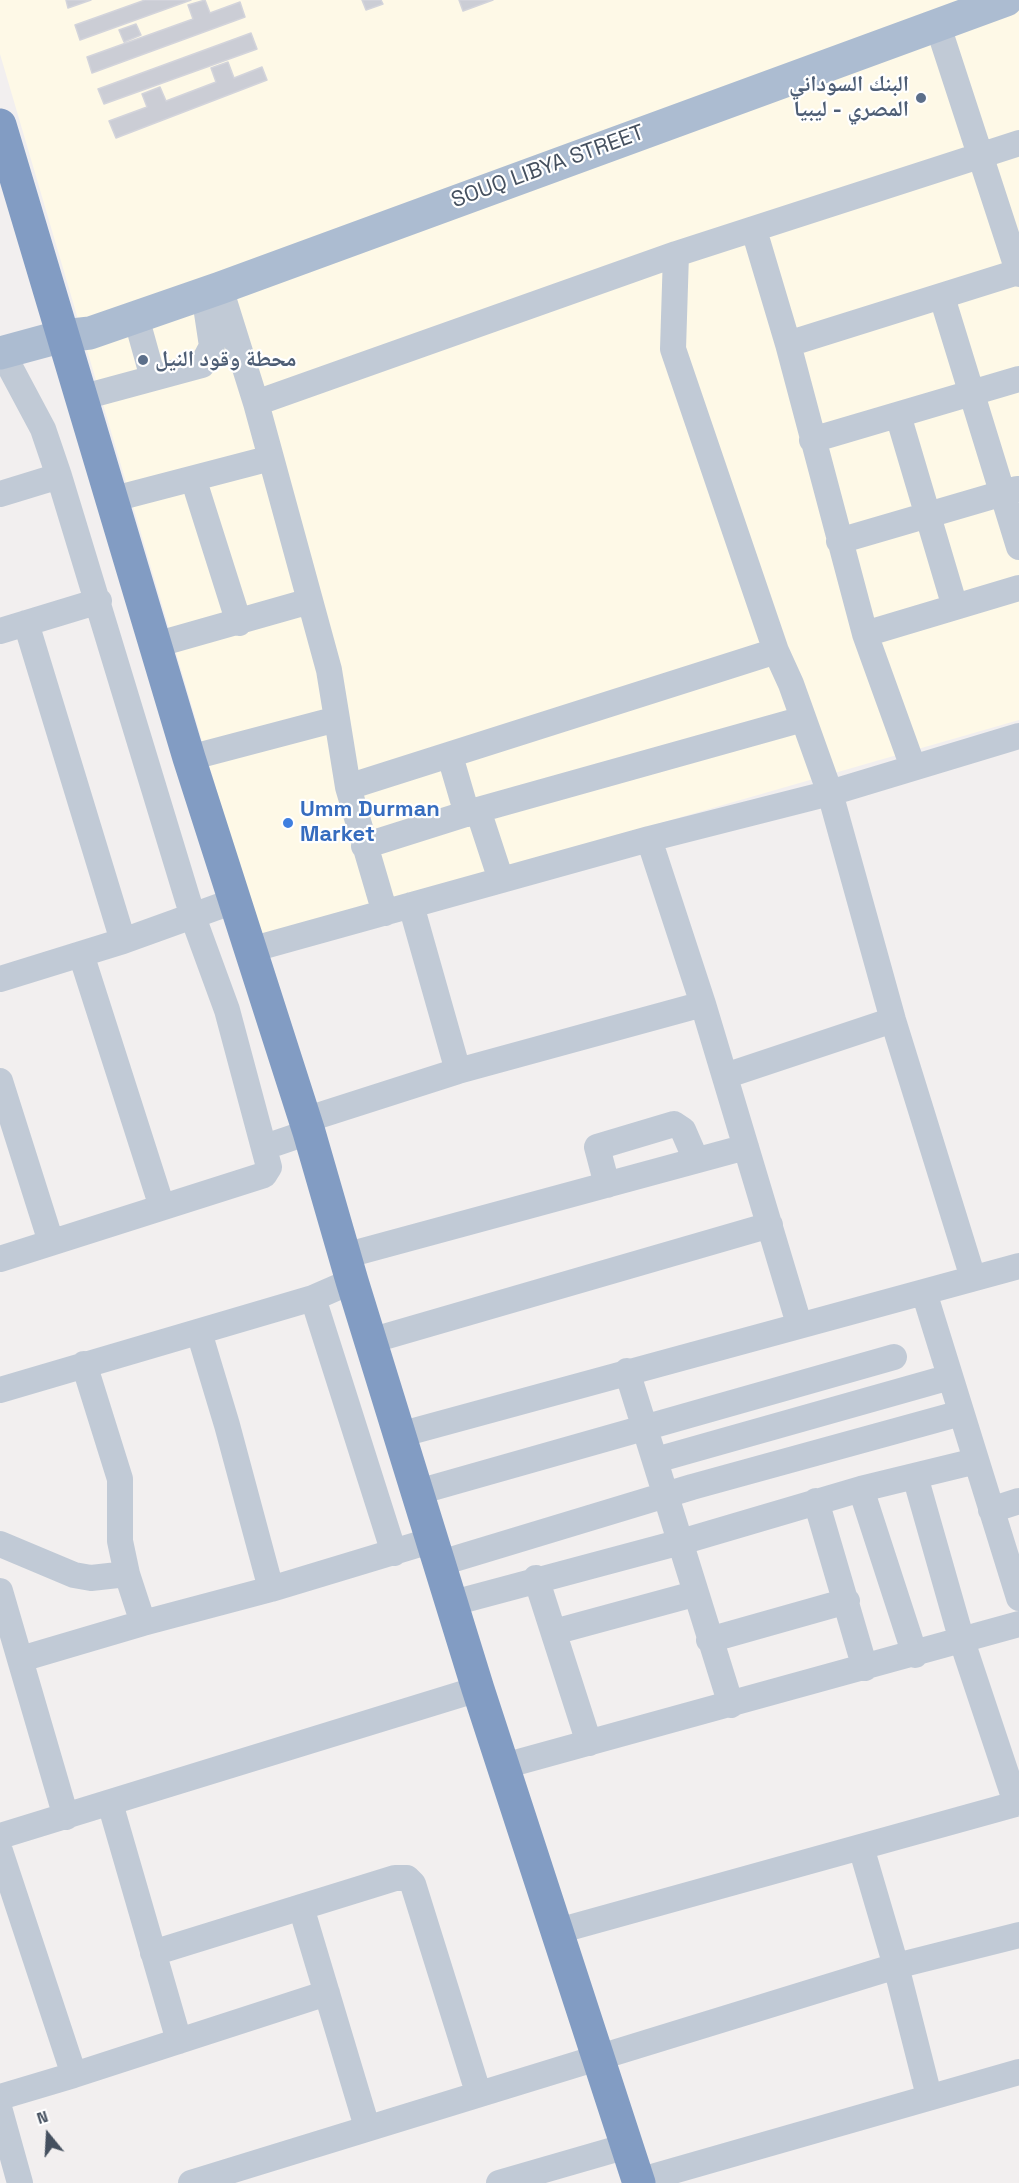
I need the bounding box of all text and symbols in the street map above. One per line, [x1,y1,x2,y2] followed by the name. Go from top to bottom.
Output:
[789,72,909,124] place label: البنك السوداني المصري - ليبيا
[914,91,928,105] marker: البنك السوداني المصري - ليبيا
[448,120,648,214] street label: SOUQ LIBYA STREET
[155,347,296,373] place label: محطة وقود النيل
[136,353,150,367] marker: محطة وقود النيل
[300,797,440,848] place label: Umm Durman Market
[281,816,295,830] marker: Umm Durman Market
[18,2105,78,2165] north arrow
[34,2106,51,2129] text: N

